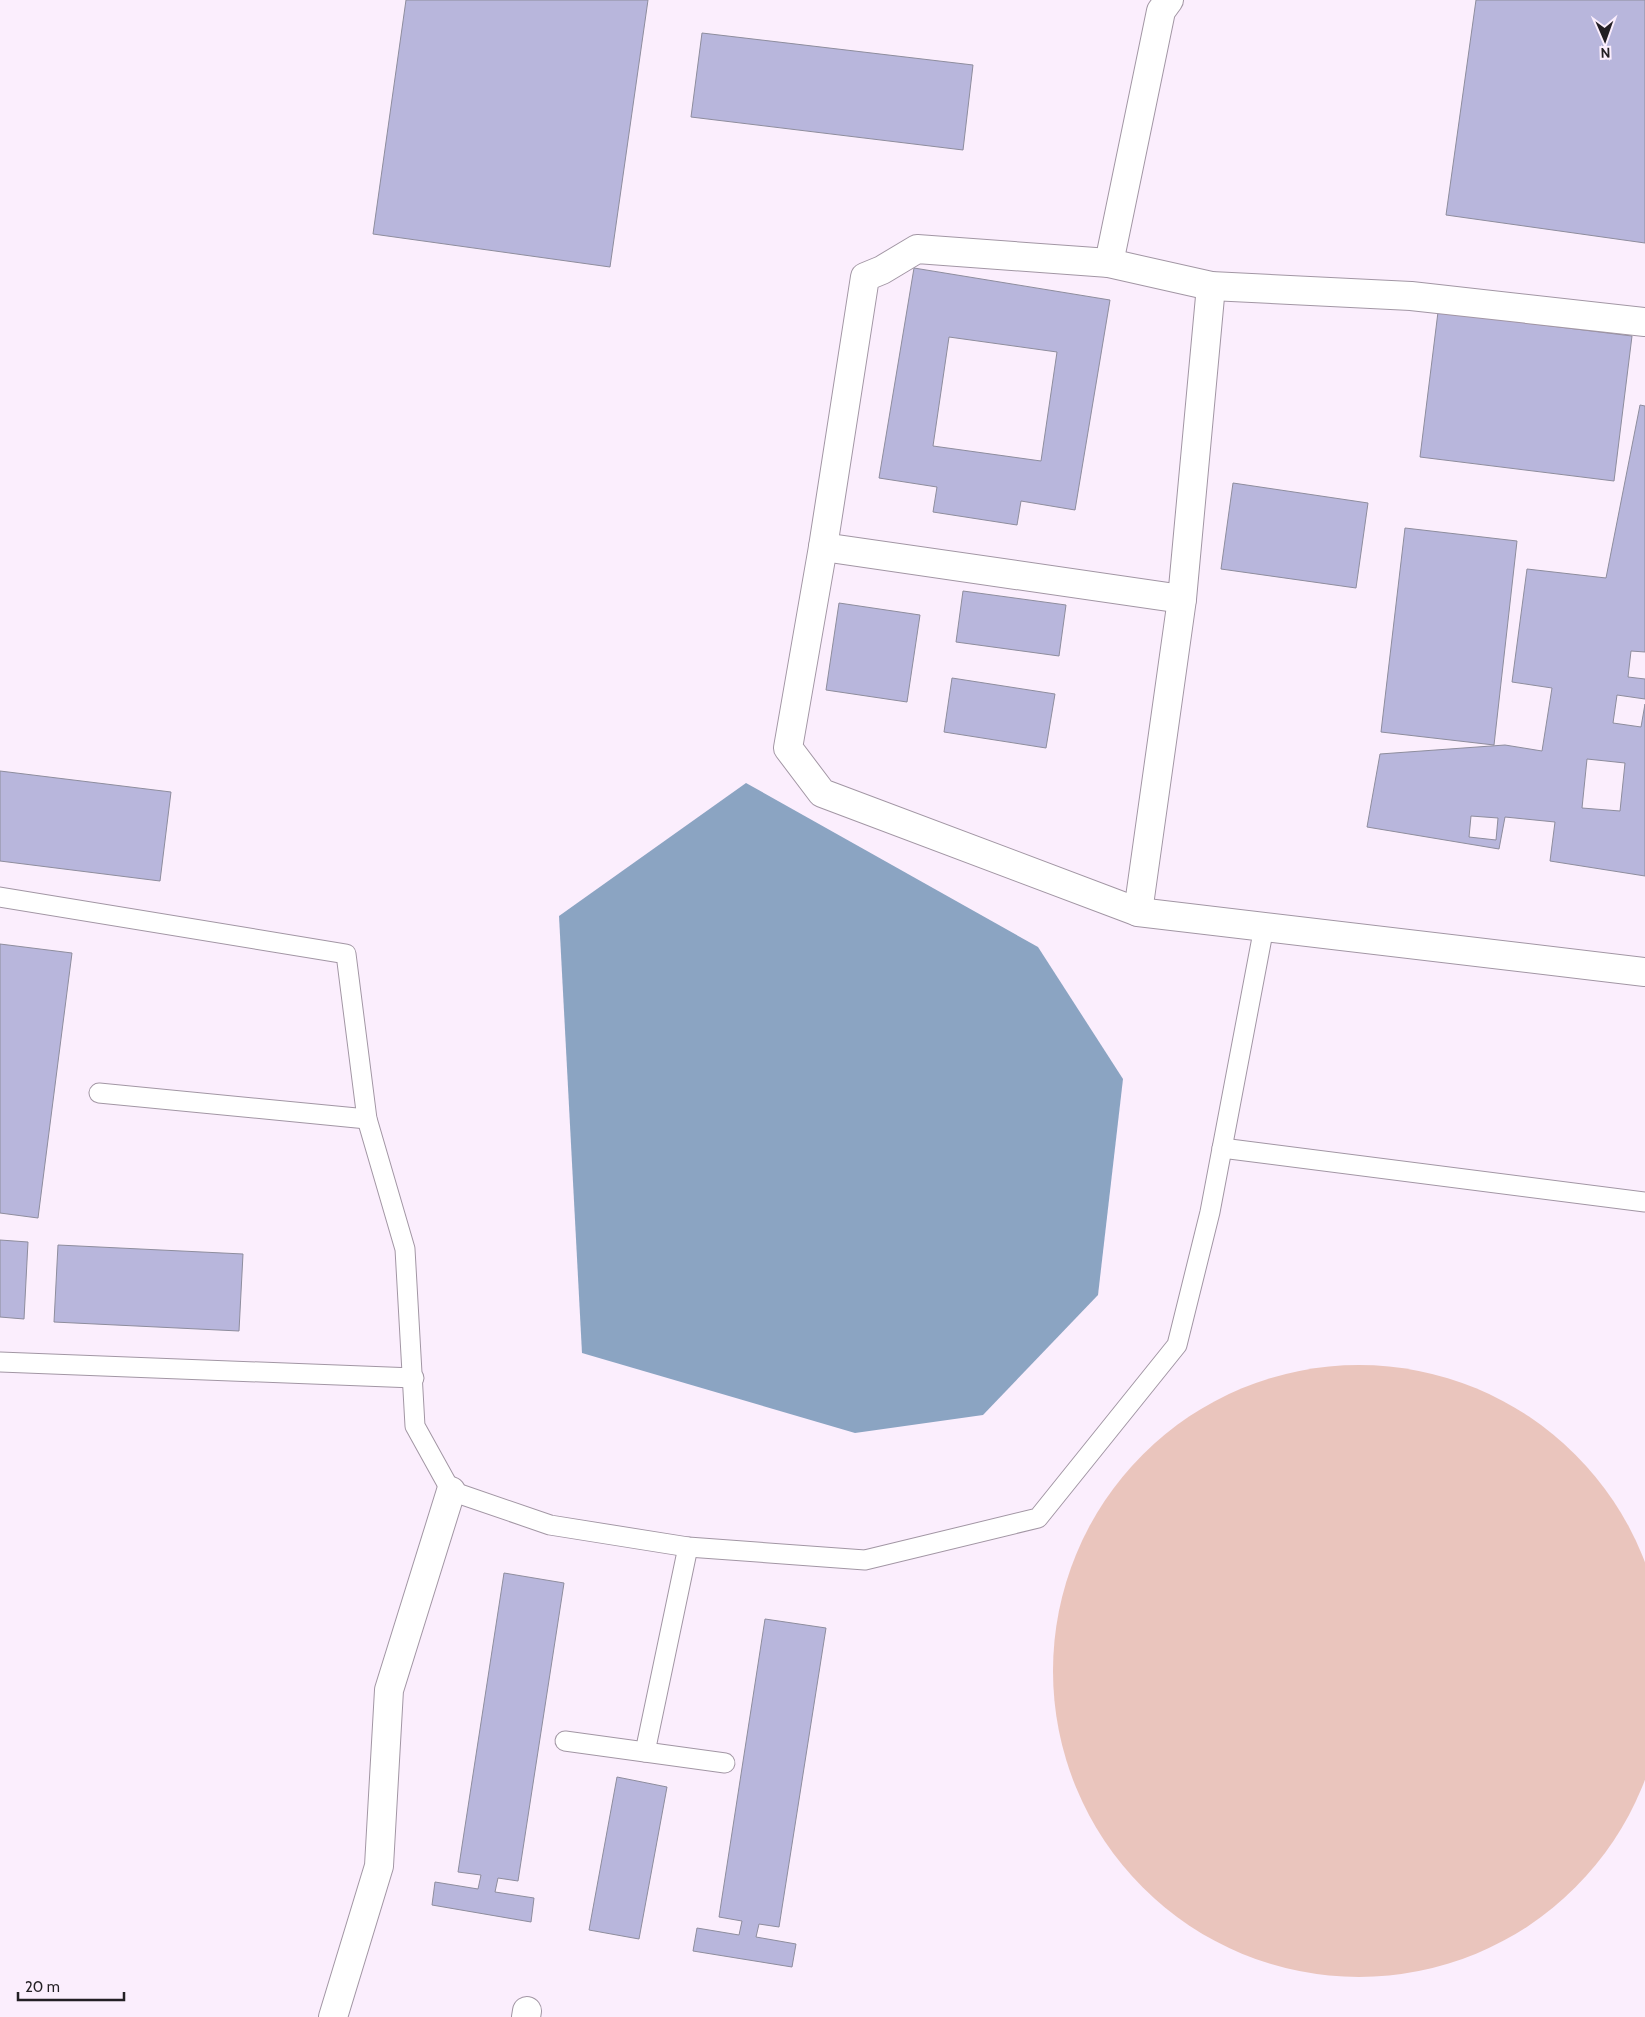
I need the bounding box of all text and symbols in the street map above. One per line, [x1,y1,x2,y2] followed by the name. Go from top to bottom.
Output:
[1580,15,1630,65] north arrow
[1600,44,1611,62] text: N
[18,1970,124,2002] scale bar
[25,1978,60,1996] text: 20 m

